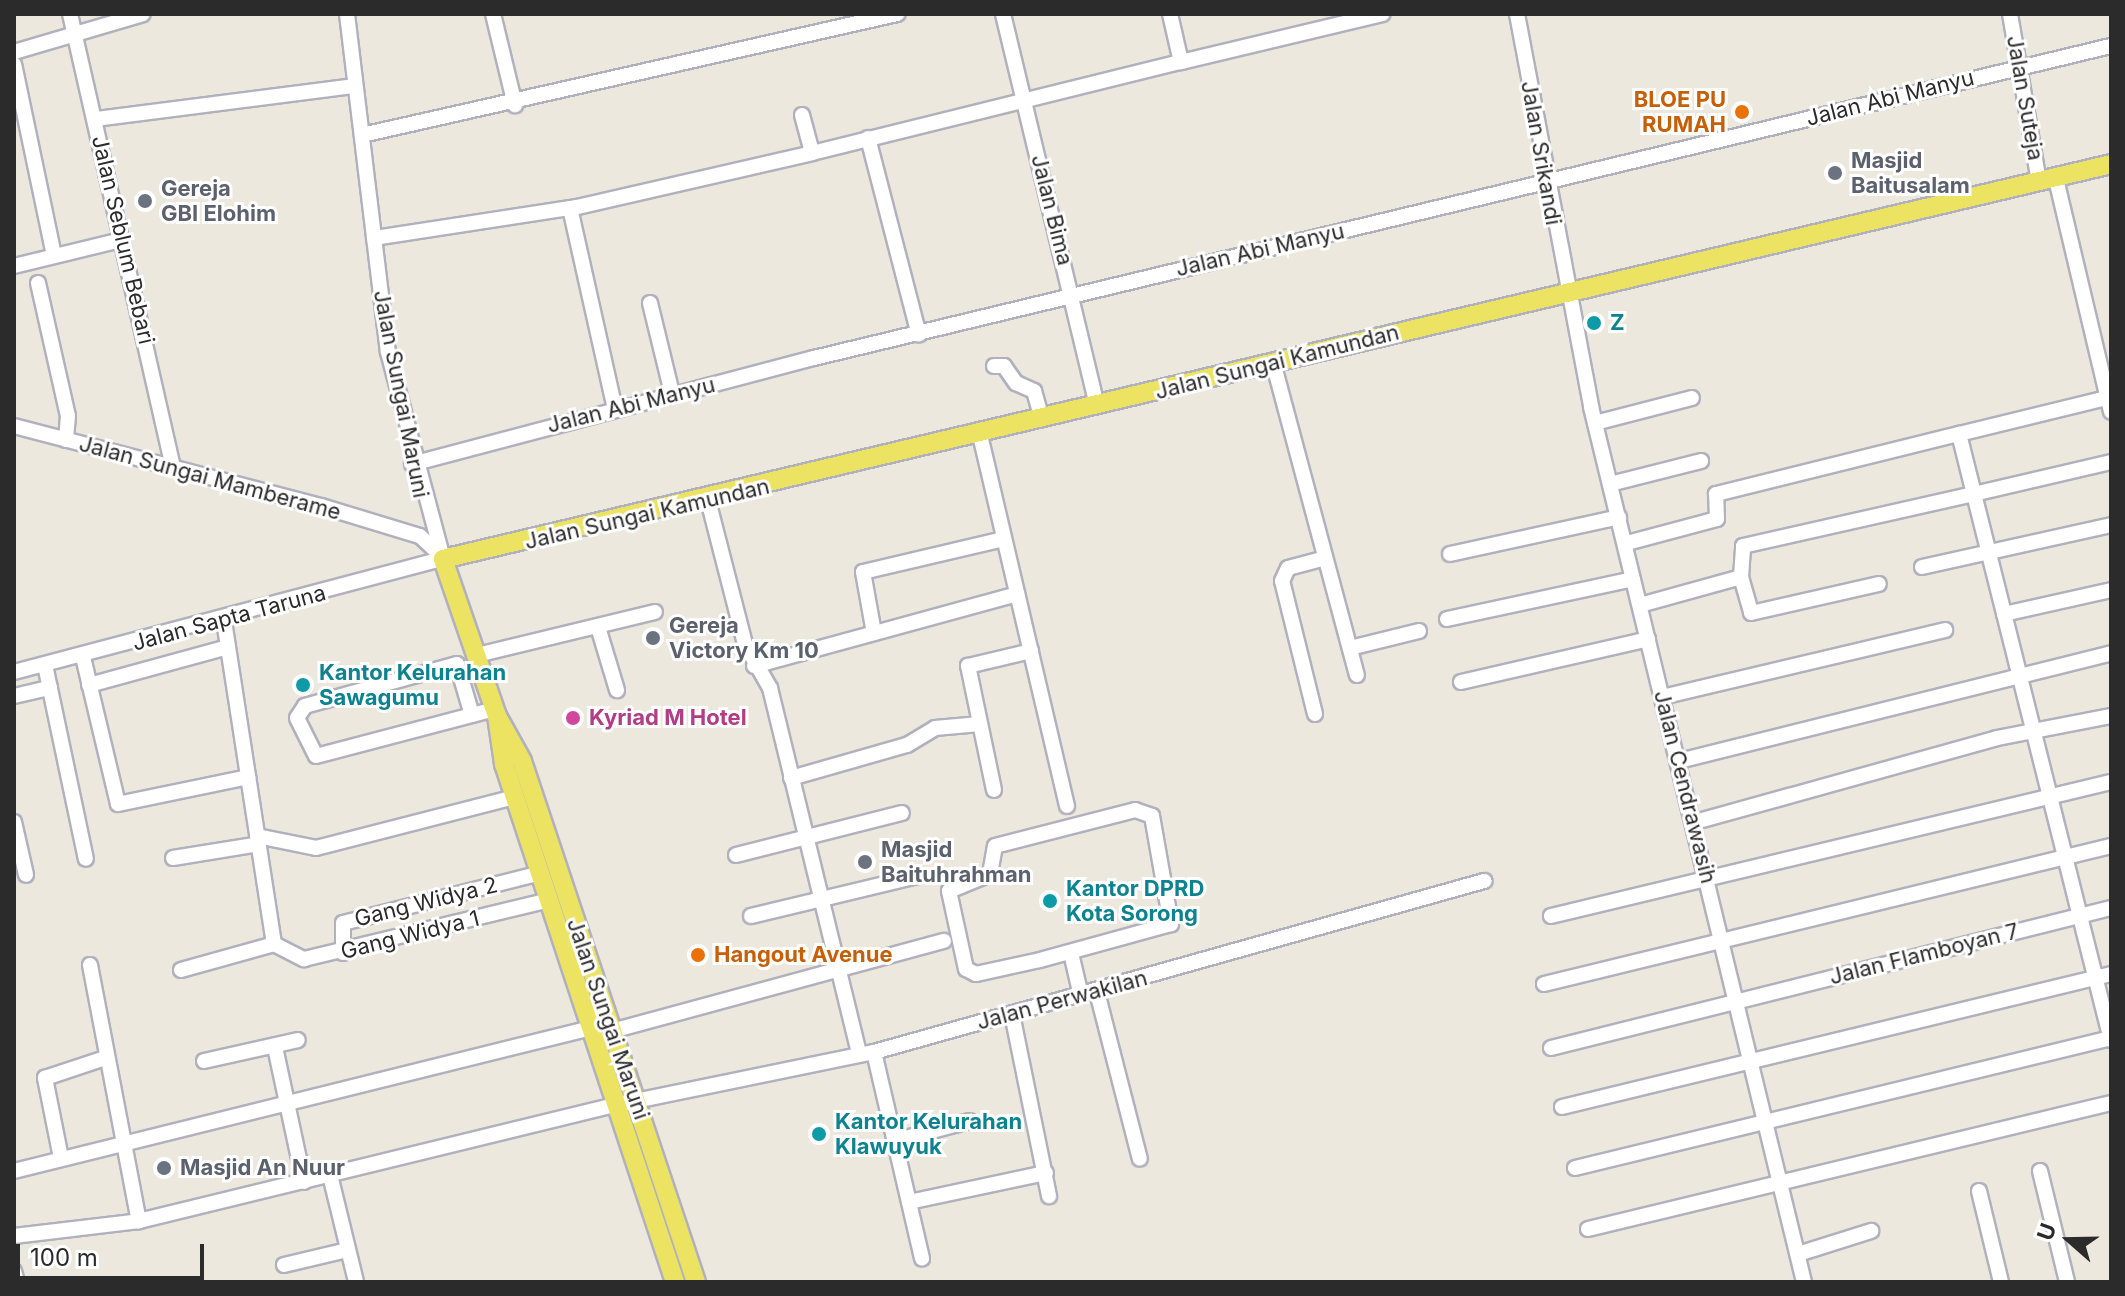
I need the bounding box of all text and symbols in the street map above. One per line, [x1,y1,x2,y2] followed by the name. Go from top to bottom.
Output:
[2001,33,2049,163] street label: Jalan Suteja
[1803,64,1977,132] street label: Jalan Abi Manyu
[1515,79,1567,227] street label: Jalan Srikandi
[1634,86,1726,138] place label: BLOE PU RUMAH
[1733,103,1751,121] marker: BLOE PU RUMAH
[86,133,160,347] street label: Jalan Seblum Bebari
[1851,147,1970,198] place label: Masjid Baitusalam
[1026,152,1078,268] street label: Jalan Bima
[1826,164,1844,182] marker: Masjid Baitusalam
[161,175,276,226] place label: Gereja GBI Elohim
[136,192,154,210] marker: Gereja GBI Elohim
[1173,218,1347,282] street label: Jalan Abi Manyu
[368,288,434,500] street label: Jalan Sungai Maruni
[1610,310,1625,336] place label: Z
[1585,314,1603,332] marker: Z
[1152,319,1402,405] street label: Jalan Sungai Kamundan
[544,371,718,439] street label: Jalan Abi Manyu
[76,430,344,526] street label: Jalan Sungai Mamberame
[522,473,772,555] street label: Jalan Sungai Kamundan
[129,579,329,657] street label: Jalan Sapta Taruna
[669,612,819,664] place label: Gereja Victory Km 10
[644,629,662,647] marker: Gereja Victory Km 10
[319,659,506,710] place label: Kantor Kelurahan Sawagumu
[294,676,312,694] marker: Kantor Kelurahan Sawagumu
[1648,688,1722,886] street label: Jalan Cendrawasih
[589,705,747,731] place label: Kyriad M Hotel
[564,709,582,727] marker: Kyriad M Hotel
[881,836,1031,888] place label: Masjid Baituhrahman
[856,853,874,871] marker: Masjid Baituhrahman
[352,872,500,932] street label: Gang Widya 2
[1066,875,1204,926] place label: Kantor DPRD Kota Sorong
[1041,892,1059,910] marker: Kantor DPRD Kota Sorong
[338,905,482,965] street label: Gang Widya 1
[561,915,655,1123] street label: Jalan Sungai Maruni
[1827,918,2021,990] street label: Jalan Flamboyan 7
[714,942,893,968] place label: Hangout Avenue
[689,946,707,964] marker: Hangout Avenue
[974,965,1150,1035] street label: Jalan Perwakilan
[835,1108,1022,1160] place label: Kantor Kelurahan Klawuyuk
[810,1125,828,1143] marker: Kantor Kelurahan Klawuyuk
[180,1155,345,1181] place label: Masjid An Nuur
[155,1159,173,1177] marker: Masjid An Nuur
[2029,1200,2109,1280] north arrow
[2031,1220,2061,1244] text: U
[20,1228,208,1278] scale bar
[30,1243,98,1272] text: 100 m

